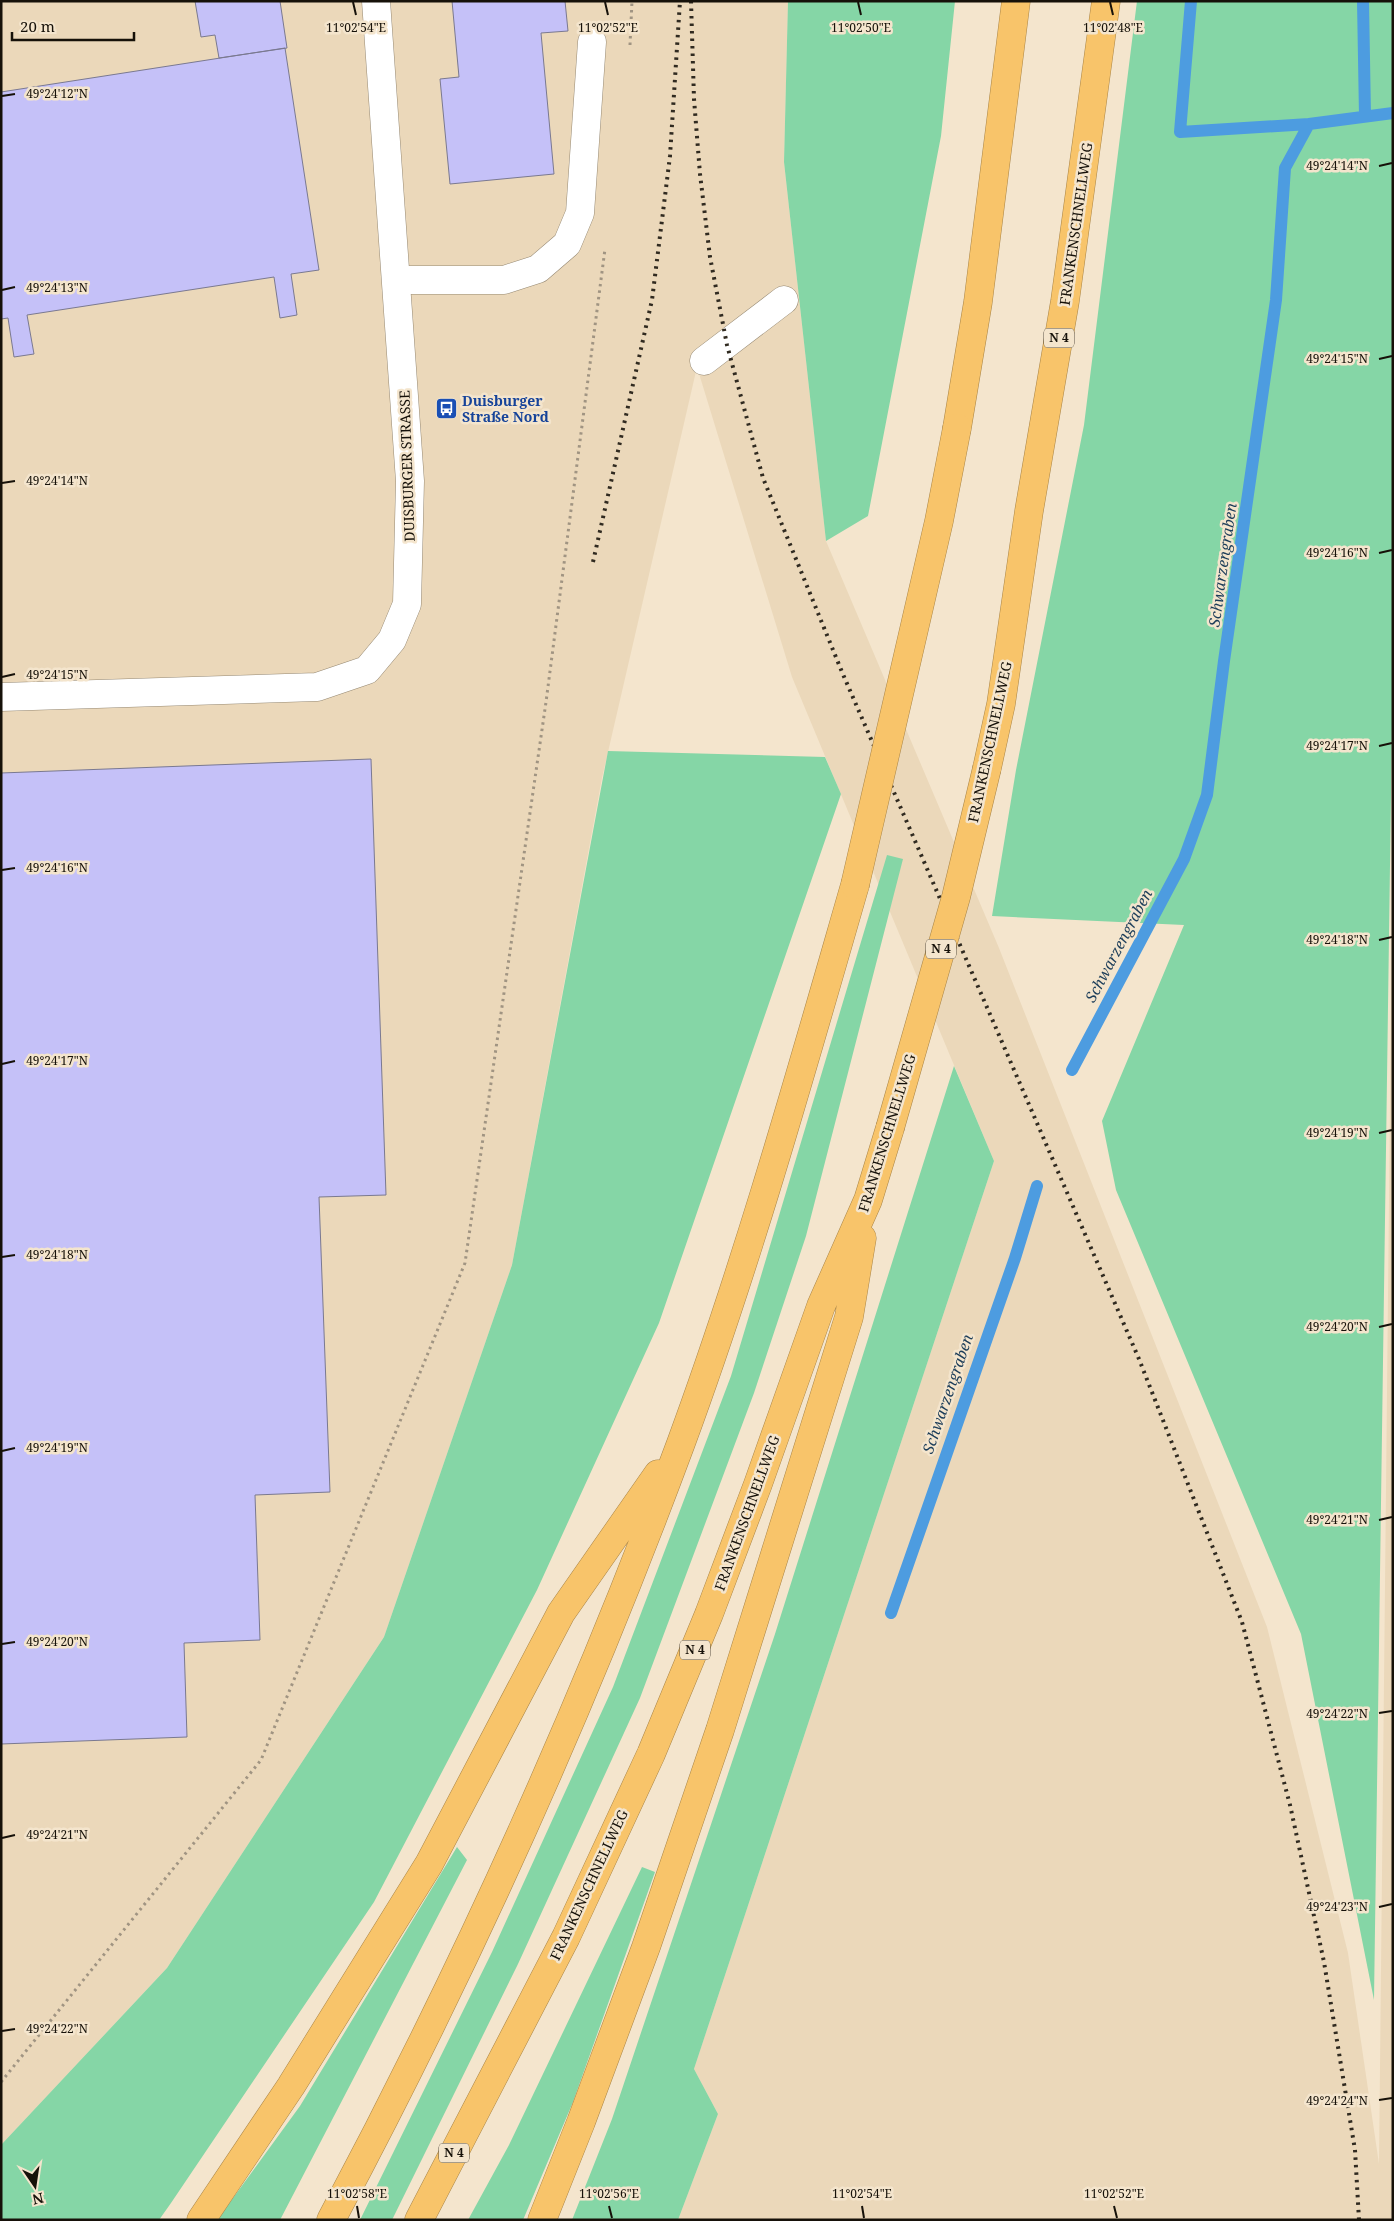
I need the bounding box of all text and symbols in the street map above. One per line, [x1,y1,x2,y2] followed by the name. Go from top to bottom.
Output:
[12,10,135,42] scale bar
[20,16,55,36] text: 20 m
[326,19,386,36] text: 11°02'54"E
[578,19,638,36] text: 11°02'52"E
[831,19,891,36] text: 11°02'50"E
[1083,19,1143,36] text: 11°02'48"E
[26,85,88,102] text: 49°24'12"N
[1055,141,1096,306] street label: FRANKENSCHNELLWEG
[1306,157,1368,174] text: 49°24'14"N
[26,279,88,296] text: 49°24'13"N
[1044,328,1074,348] road number: N 4
[1306,350,1368,367] text: 49°24'15"N
[394,390,419,542] street label: DUISBURGER STRASSE
[462,391,549,426] place label: Duisburger Straße Nord
[434,397,458,421] bus stop icon: Duisburger Straße Nord
[26,472,88,489] text: 49°24'14"N
[1203,502,1241,628] water label: Schwarzengraben
[1306,544,1368,561] text: 49°24'16"N
[963,660,1016,824] street label: FRANKENSCHNELLWEG
[26,666,88,683] text: 49°24'15"N
[1306,737,1368,754] text: 49°24'17"N
[26,859,88,876] text: 49°24'16"N
[1080,886,1156,1005] water label: Schwarzengraben
[1306,931,1368,948] text: 49°24'18"N
[926,940,956,959] road number: N 4
[26,1052,88,1069] text: 49°24'17"N
[853,1052,920,1214] street label: FRANKENSCHNELLWEG
[1306,1124,1368,1141] text: 49°24'19"N
[26,1246,88,1263] text: 49°24'18"N
[1306,1318,1368,1335] text: 49°24'20"N
[917,1331,977,1456] water label: Schwarzengraben
[710,1433,784,1593] street label: FRANKENSCHNELLWEG
[26,1439,88,1456] text: 49°24'19"N
[1306,1511,1368,1528] text: 49°24'21"N
[26,1633,88,1650] text: 49°24'20"N
[680,1640,710,1660] road number: N 4
[1306,1705,1368,1722] text: 49°24'22"N
[545,1806,632,1963] street label: FRANKENSCHNELLWEG
[26,1826,88,1843] text: 49°24'21"N
[1306,1898,1368,1915] text: 49°24'23"N
[26,2020,88,2037] text: 49°24'22"N
[1306,2092,1368,2109] text: 49°24'24"N
[439,2144,469,2162] road number: N 4
[10,2161,60,2211] north arrow
[327,2185,387,2202] text: 11°02'58"E
[579,2185,639,2202] text: 11°02'56"E
[832,2185,892,2202] text: 11°02'54"E
[1084,2185,1144,2202] text: 11°02'52"E
[31,2189,46,2210] text: N

